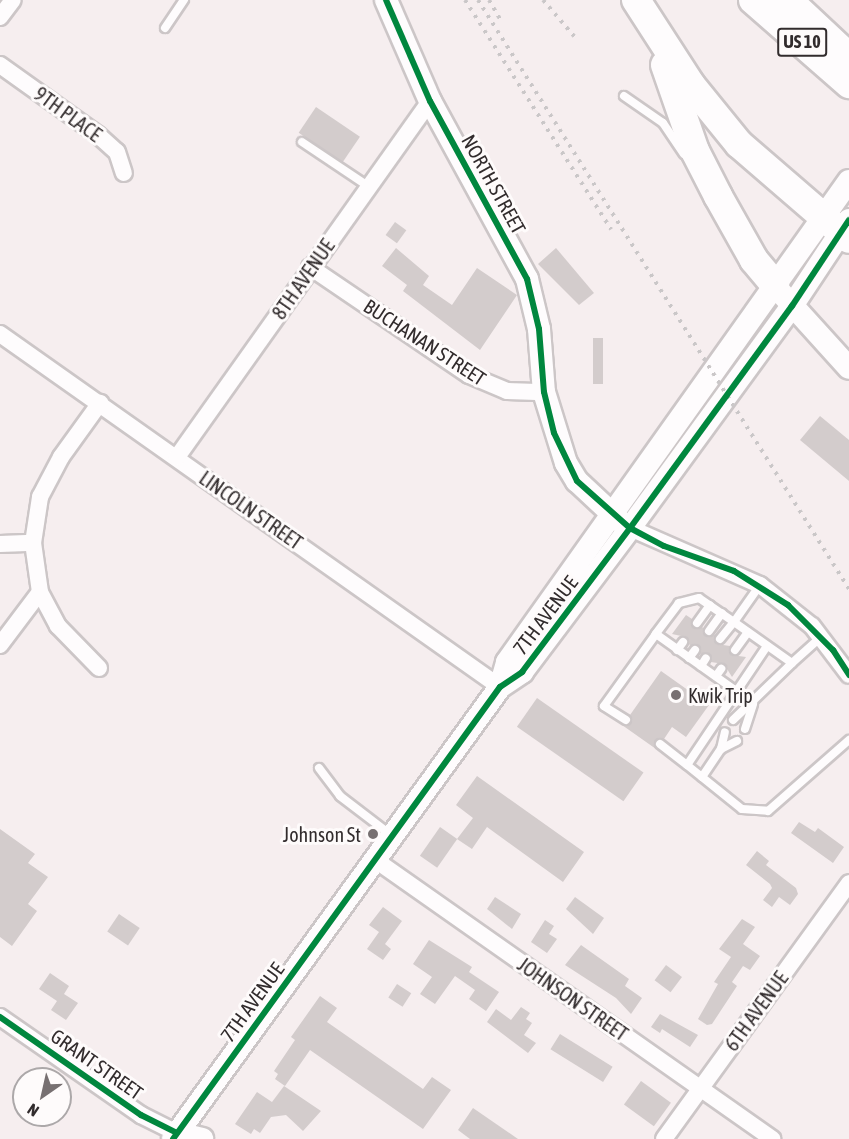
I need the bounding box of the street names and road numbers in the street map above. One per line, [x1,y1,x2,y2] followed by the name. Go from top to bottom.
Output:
[776,27,828,57] road number: US 10
[30,82,106,146] street label: 9TH PLACE
[457,130,531,238] street label: NORTH STREET
[267,234,339,324] street label: 8TH AVENUE
[359,294,491,390] street label: BUCHANAN STREET
[195,466,307,554] street label: LINCOLN STREET
[508,571,582,659] street label: 7TH AVENUE
[513,952,633,1046] street label: JOHNSON STREET
[215,958,289,1046] street label: 7TH AVENUE
[719,967,793,1055] street label: 6TH AVENUE
[46,1024,148,1104] street label: GRANT STREET

